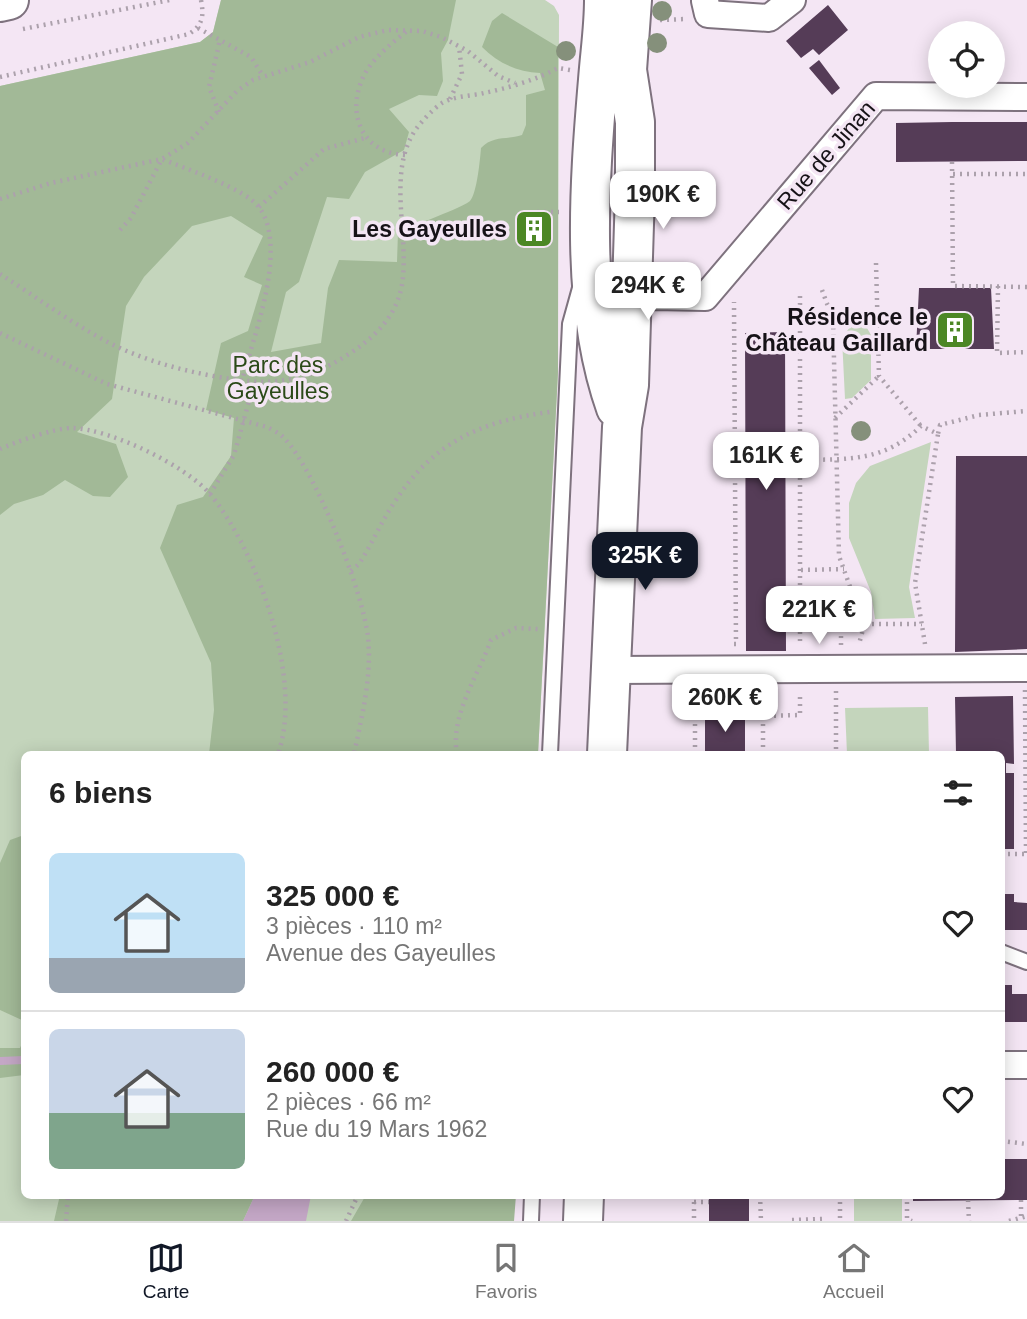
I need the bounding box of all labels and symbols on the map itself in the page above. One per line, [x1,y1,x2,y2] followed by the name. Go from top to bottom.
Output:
[772,95,880,215] street label: Rue de Jinan
[606,172,720,231] pin: 190K €
[513,208,555,250] building icon: Les Gayeulles
[352,216,507,242] place label: Les Gayeulles
[591,262,705,322] pin: 294K €
[745,304,928,356] place label: Résidence le Château Gaillard
[934,309,976,351] building icon: Résidence le Château Gaillard
[227,352,329,404] park label: Parc des Gayeulles
[709,433,823,492] pin: 161K €
[588,532,702,592] pin: 325K €
[762,586,876,646] pin: 221K €
[668,674,782,734] pin: 260K €

